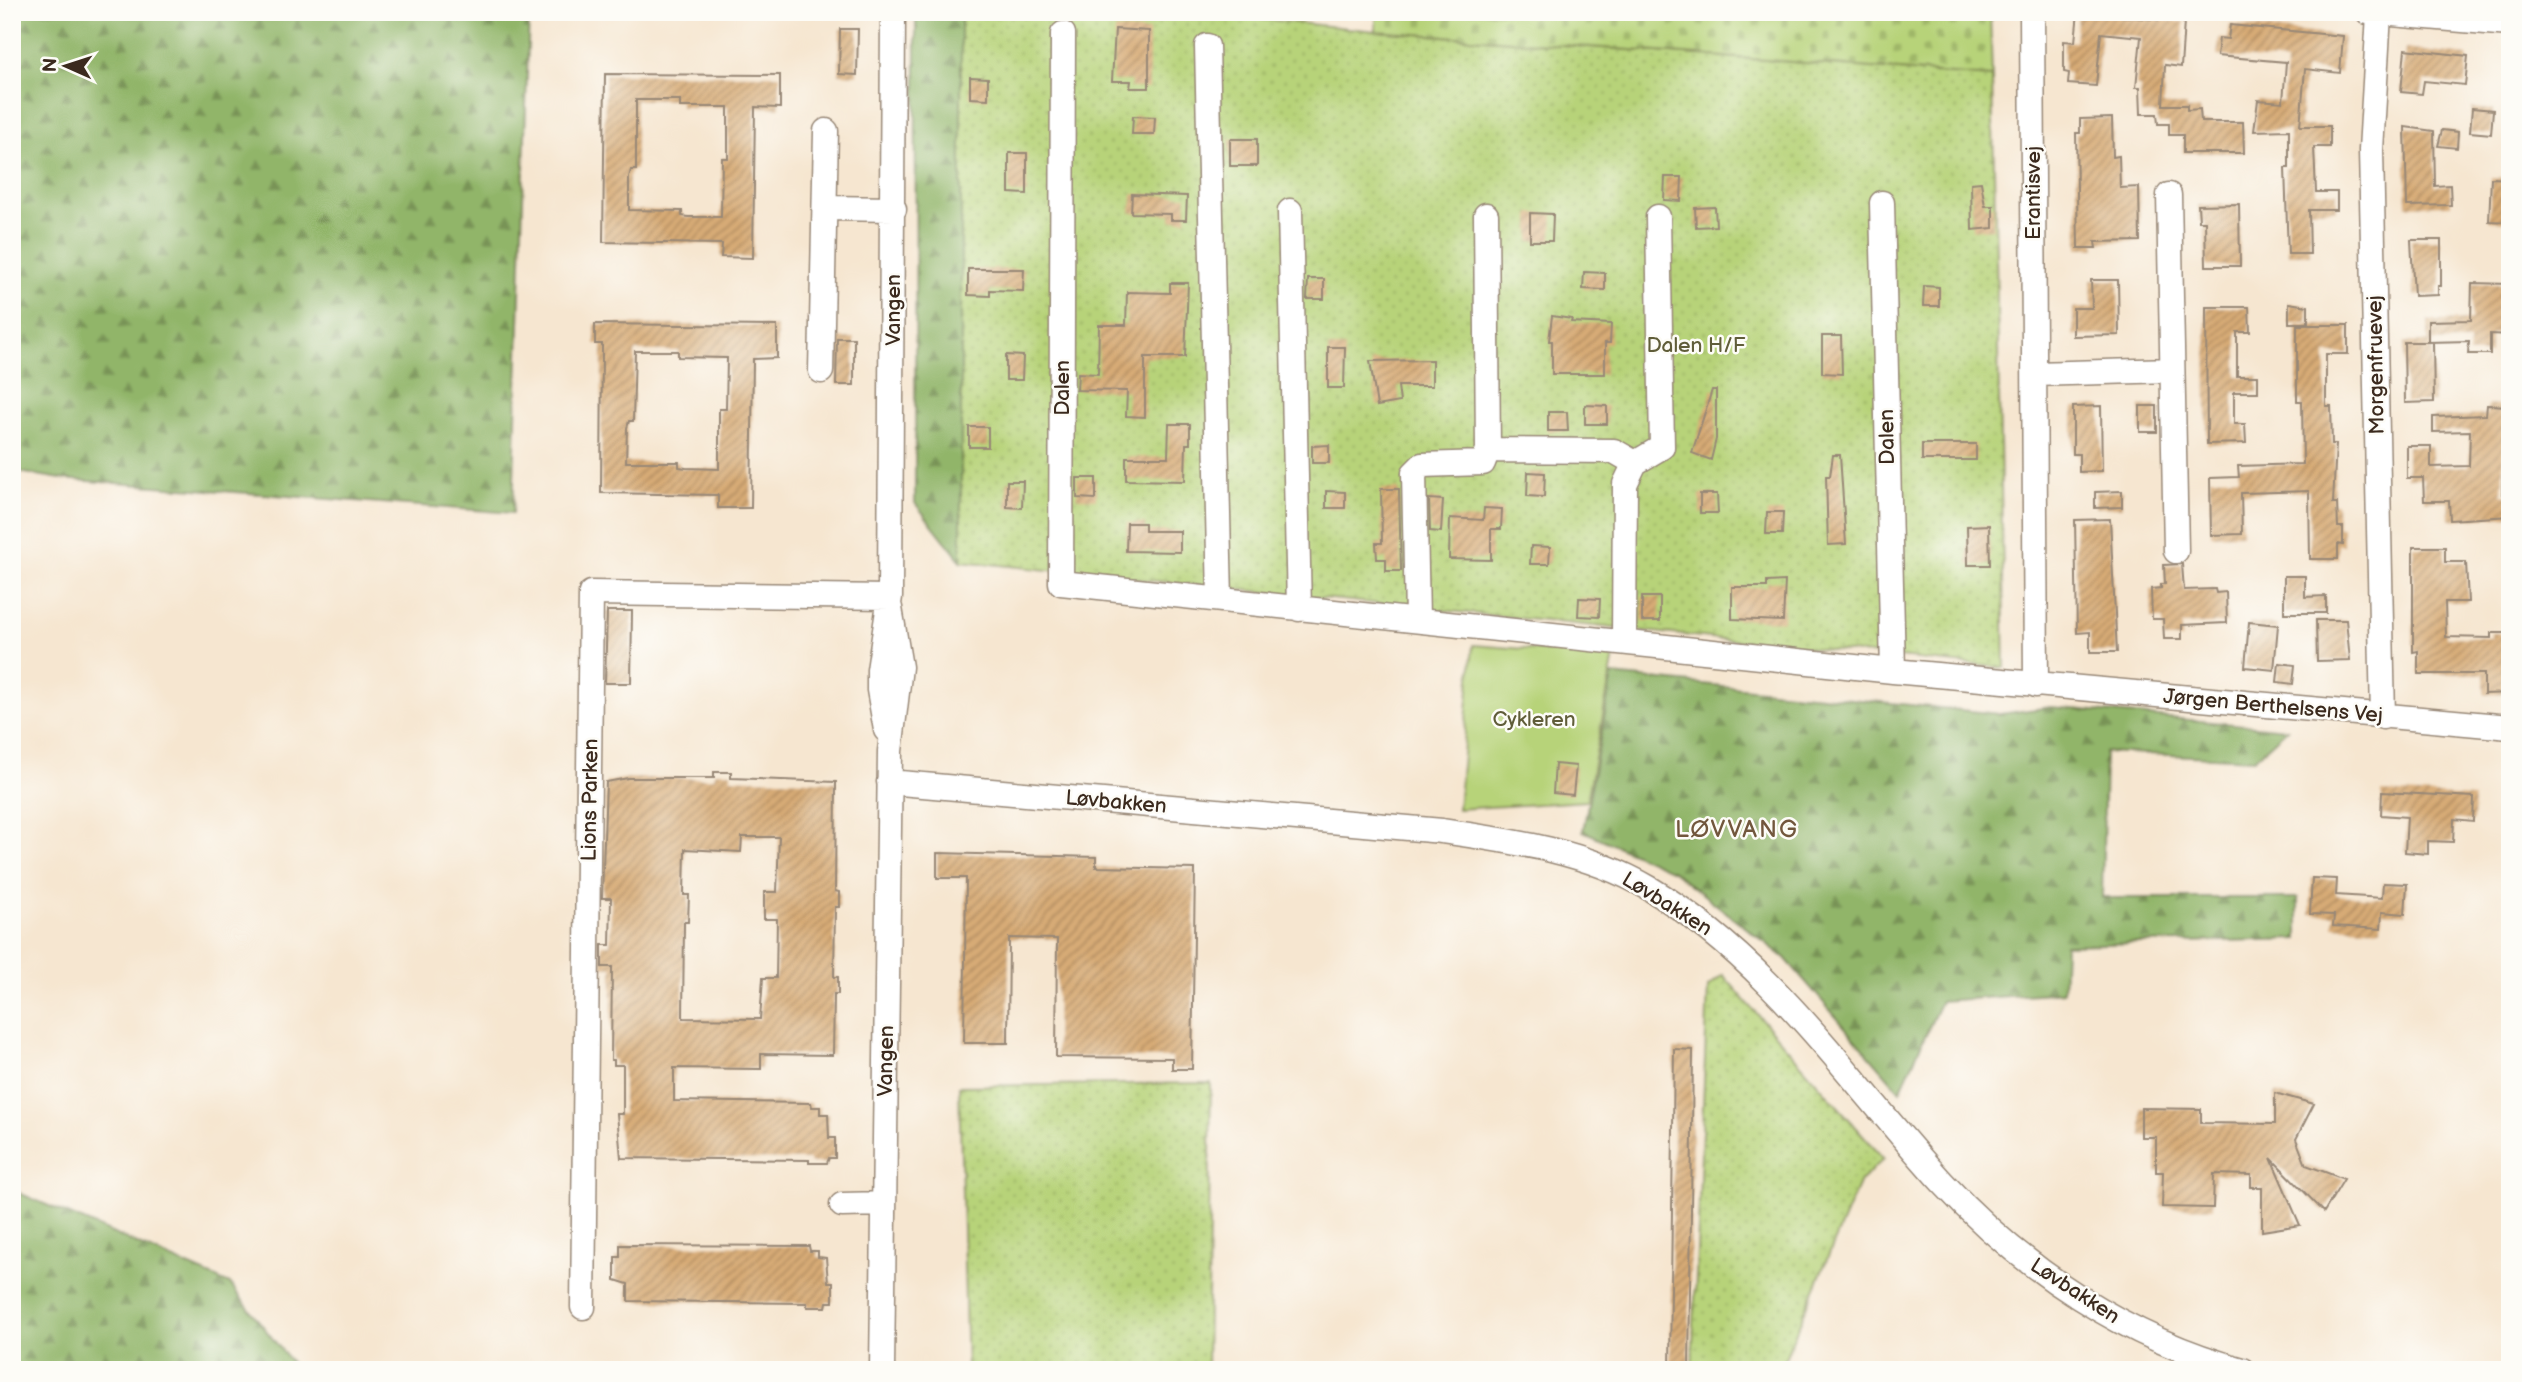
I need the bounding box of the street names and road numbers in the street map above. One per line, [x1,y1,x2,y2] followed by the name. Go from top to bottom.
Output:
[2021,146,2046,240] street label: Erantisvej
[881,274,906,346] street label: Vangen
[2362,295,2390,435] street label: Morgenfruevej
[1050,360,1075,416] street label: Dalen
[1874,409,1900,465] street label: Dalen
[2162,684,2384,728] street label: Jørgen Berthelsens Vej
[576,738,604,862] street label: Lions Parken
[1064,785,1168,819] street label: Løvbakken
[1617,867,1717,941] street label: Løvbakken
[873,1025,899,1097] street label: Vangen
[2026,1253,2124,1329] street label: Løvbakken

